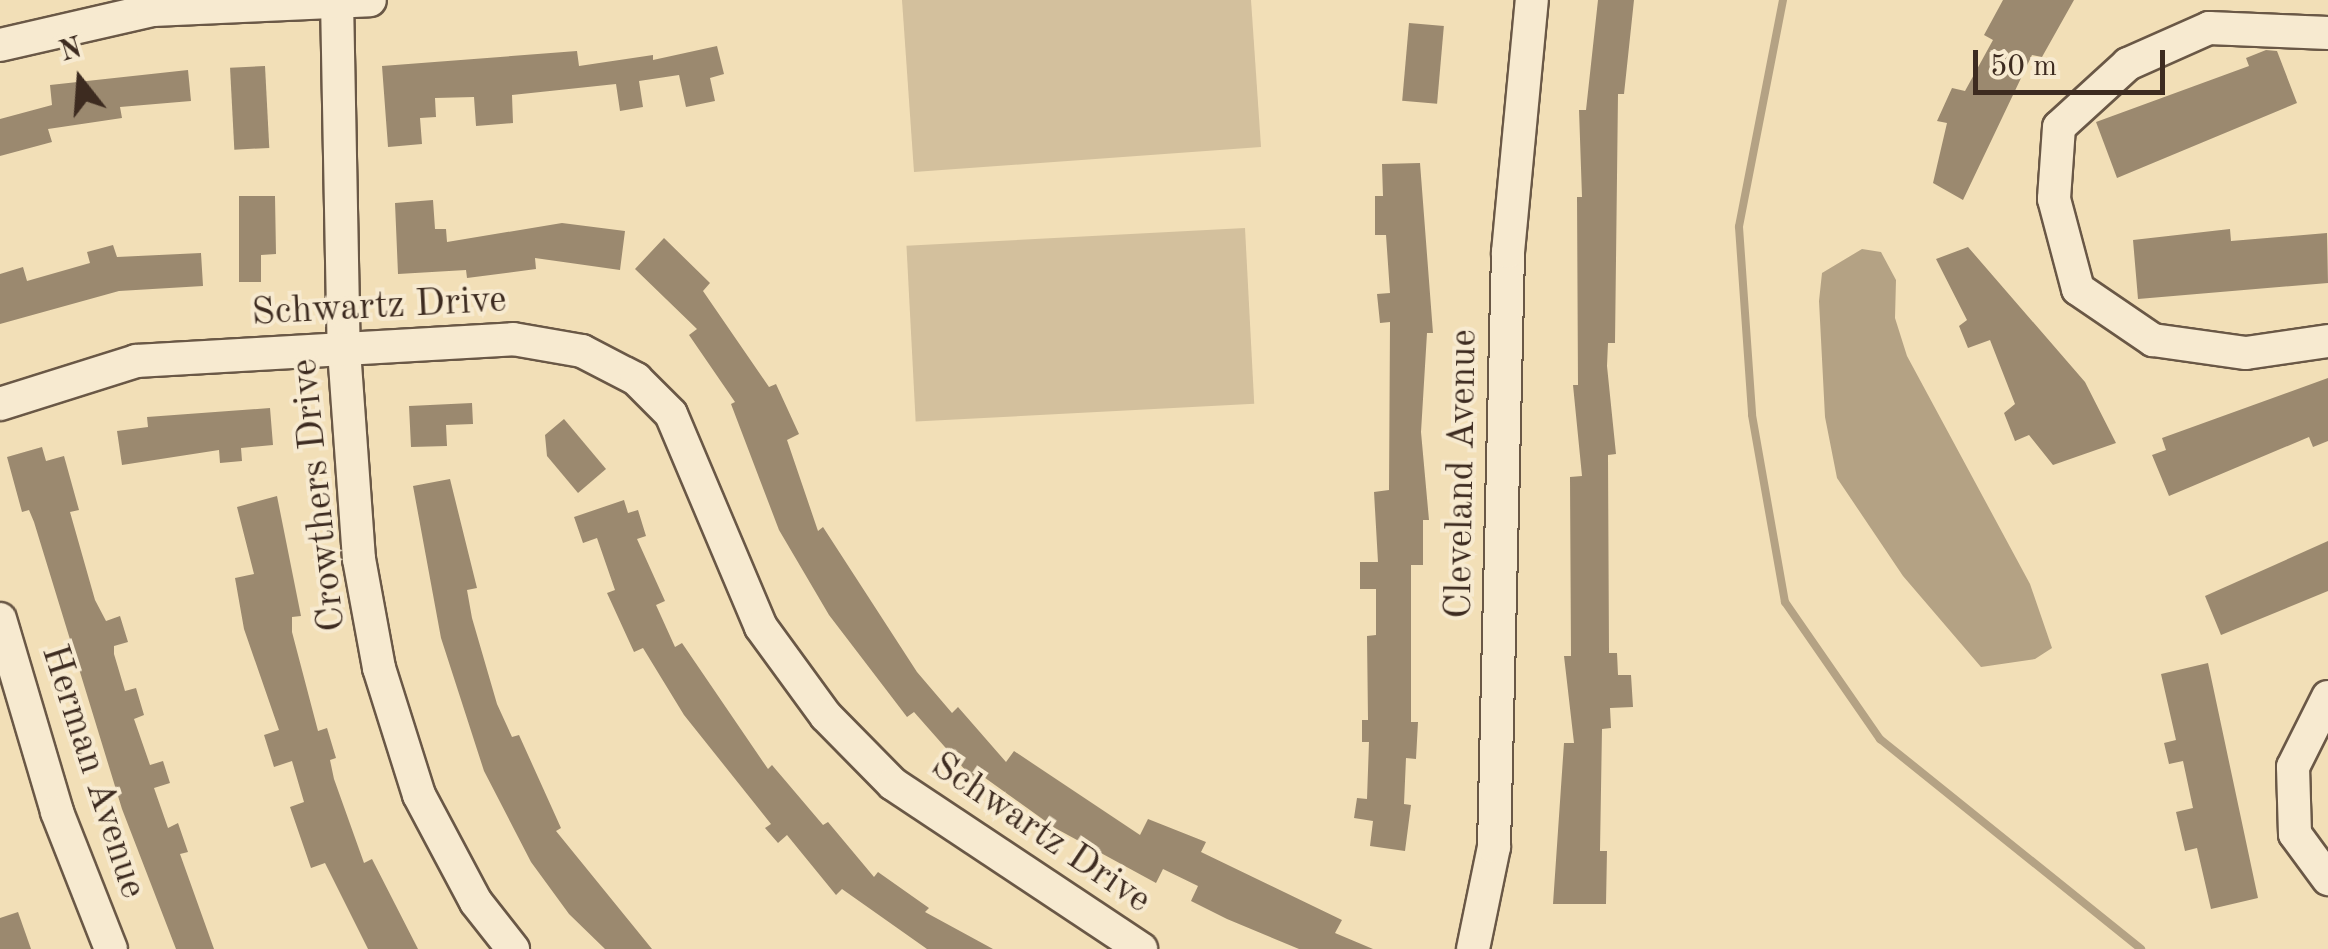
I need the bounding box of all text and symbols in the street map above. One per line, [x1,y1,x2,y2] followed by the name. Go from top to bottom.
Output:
[30,30,130,130] north arrow
[1978,30,2170,92] scale bar
[57,35,86,68] text: N
[1990,52,2057,82] text: 50 m
[250,279,508,337] street label: Schwartz Drive
[1438,329,1488,619] street label: Cleveland Avenue
[283,356,357,634] street label: Crowthers Drive
[30,640,154,904] street label: Herman Avenue
[921,744,1159,924] street label: Schwartz Drive

